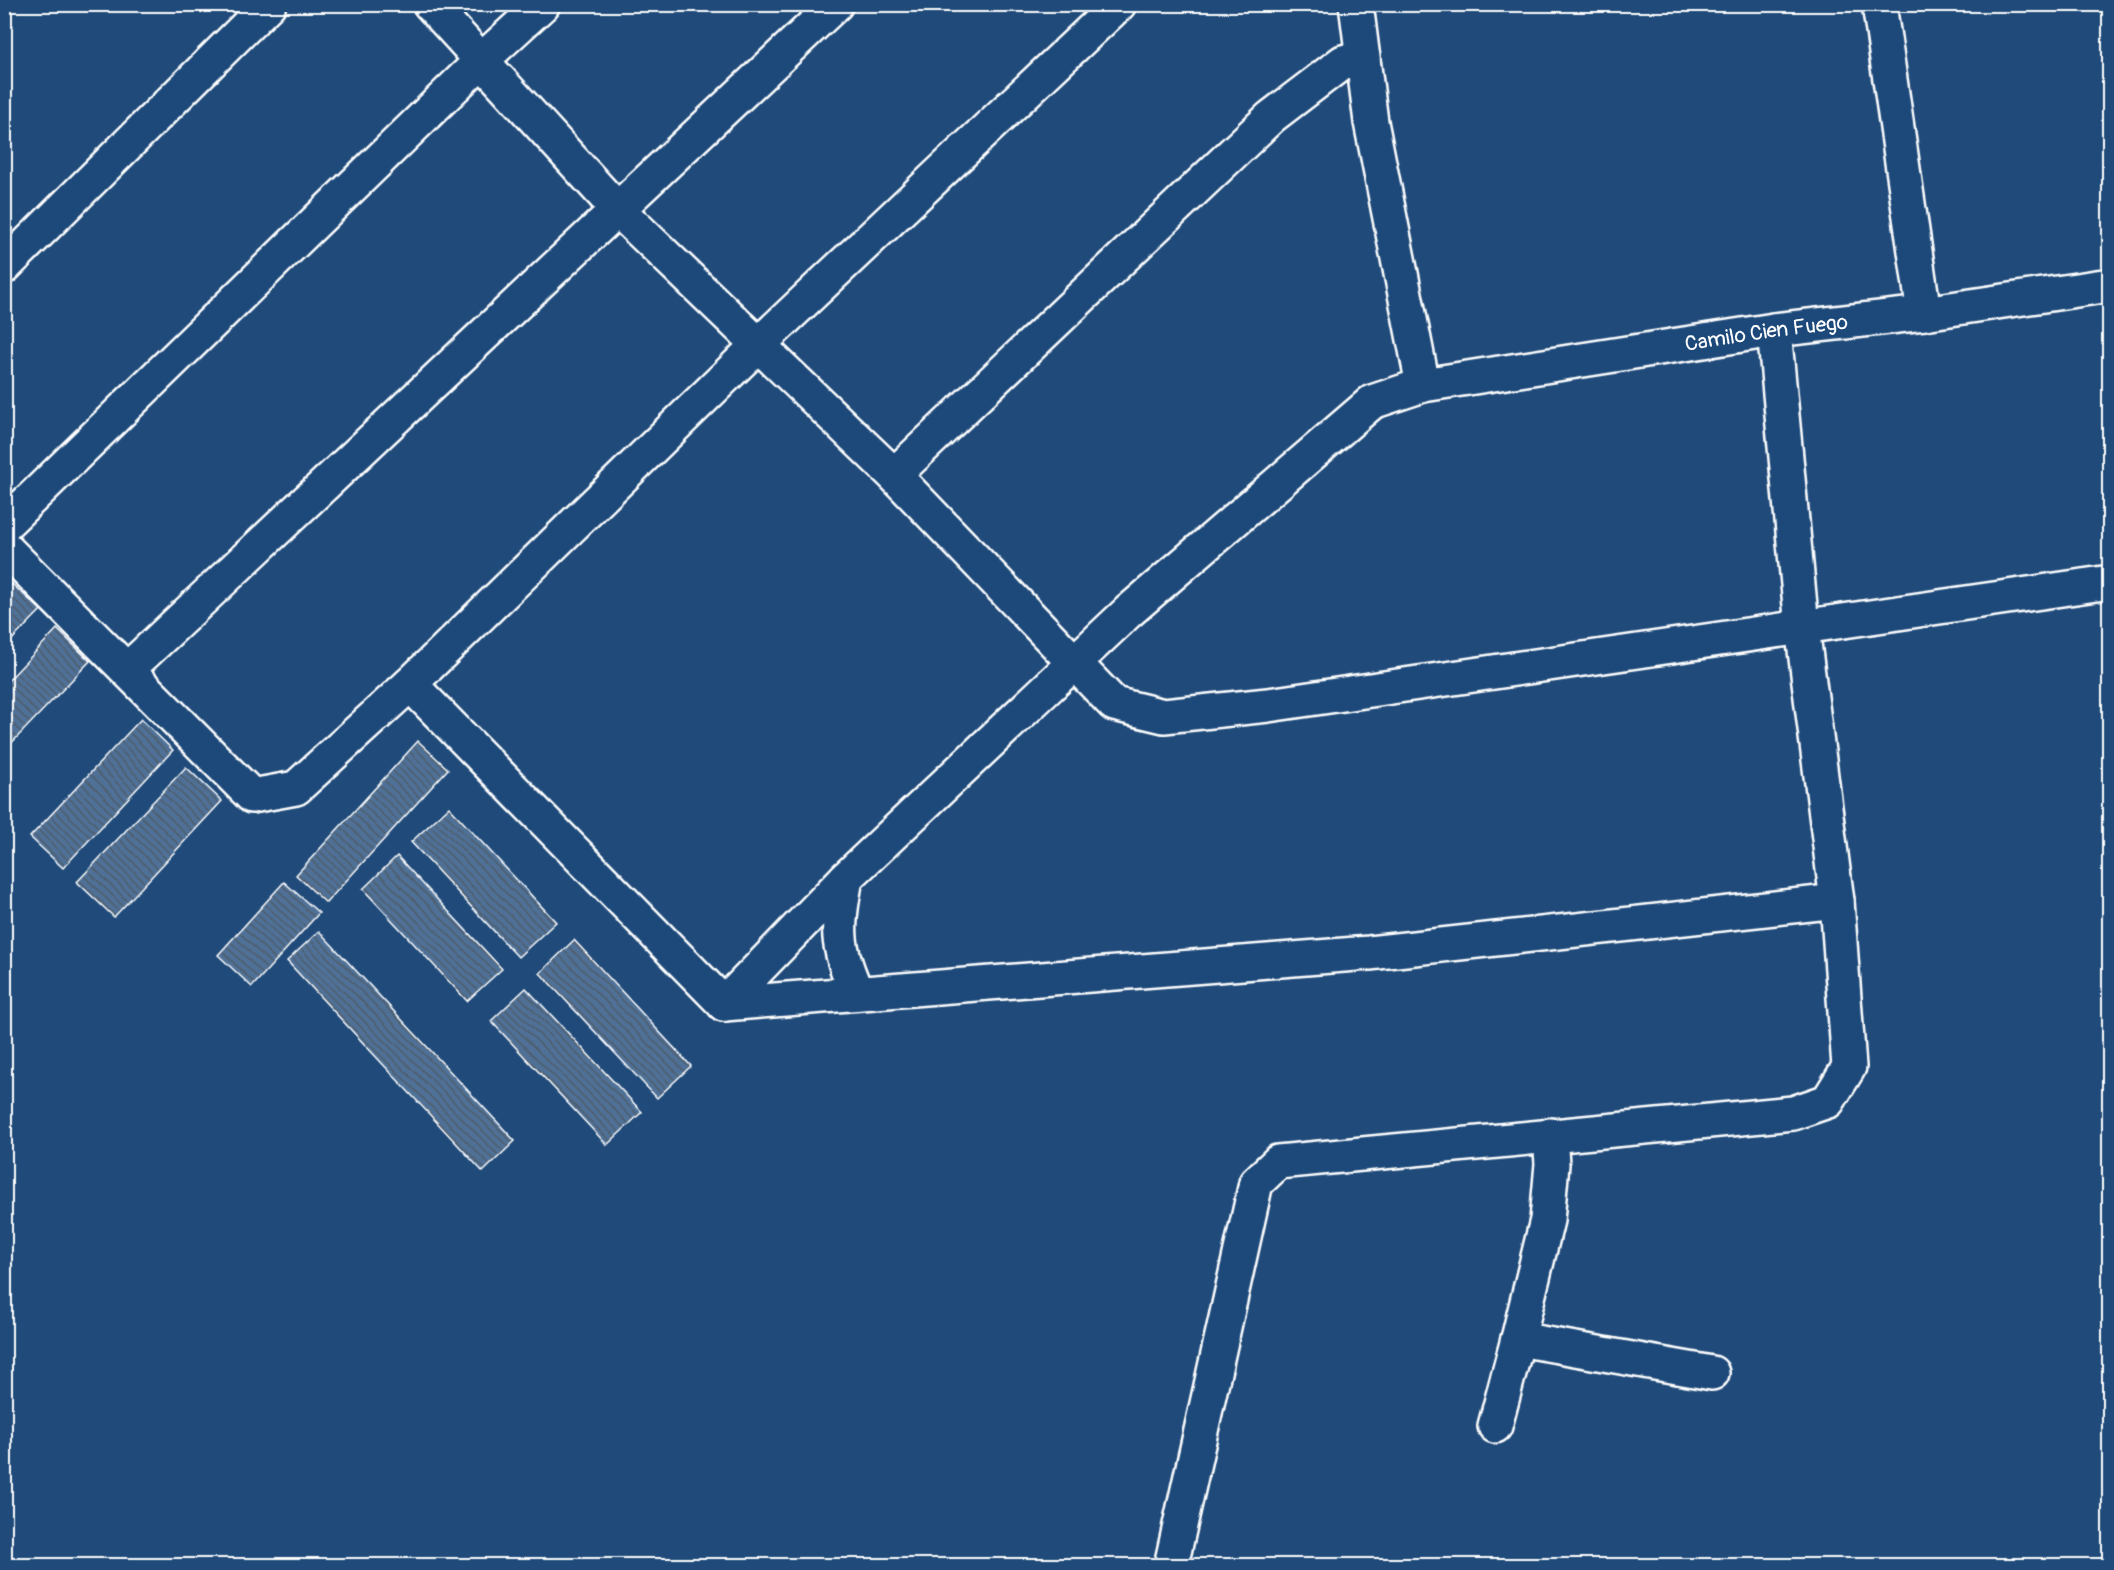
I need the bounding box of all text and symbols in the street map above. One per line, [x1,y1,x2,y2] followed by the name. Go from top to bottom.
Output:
[1683,309,1849,358] street label: Camilo Cien Fuego

